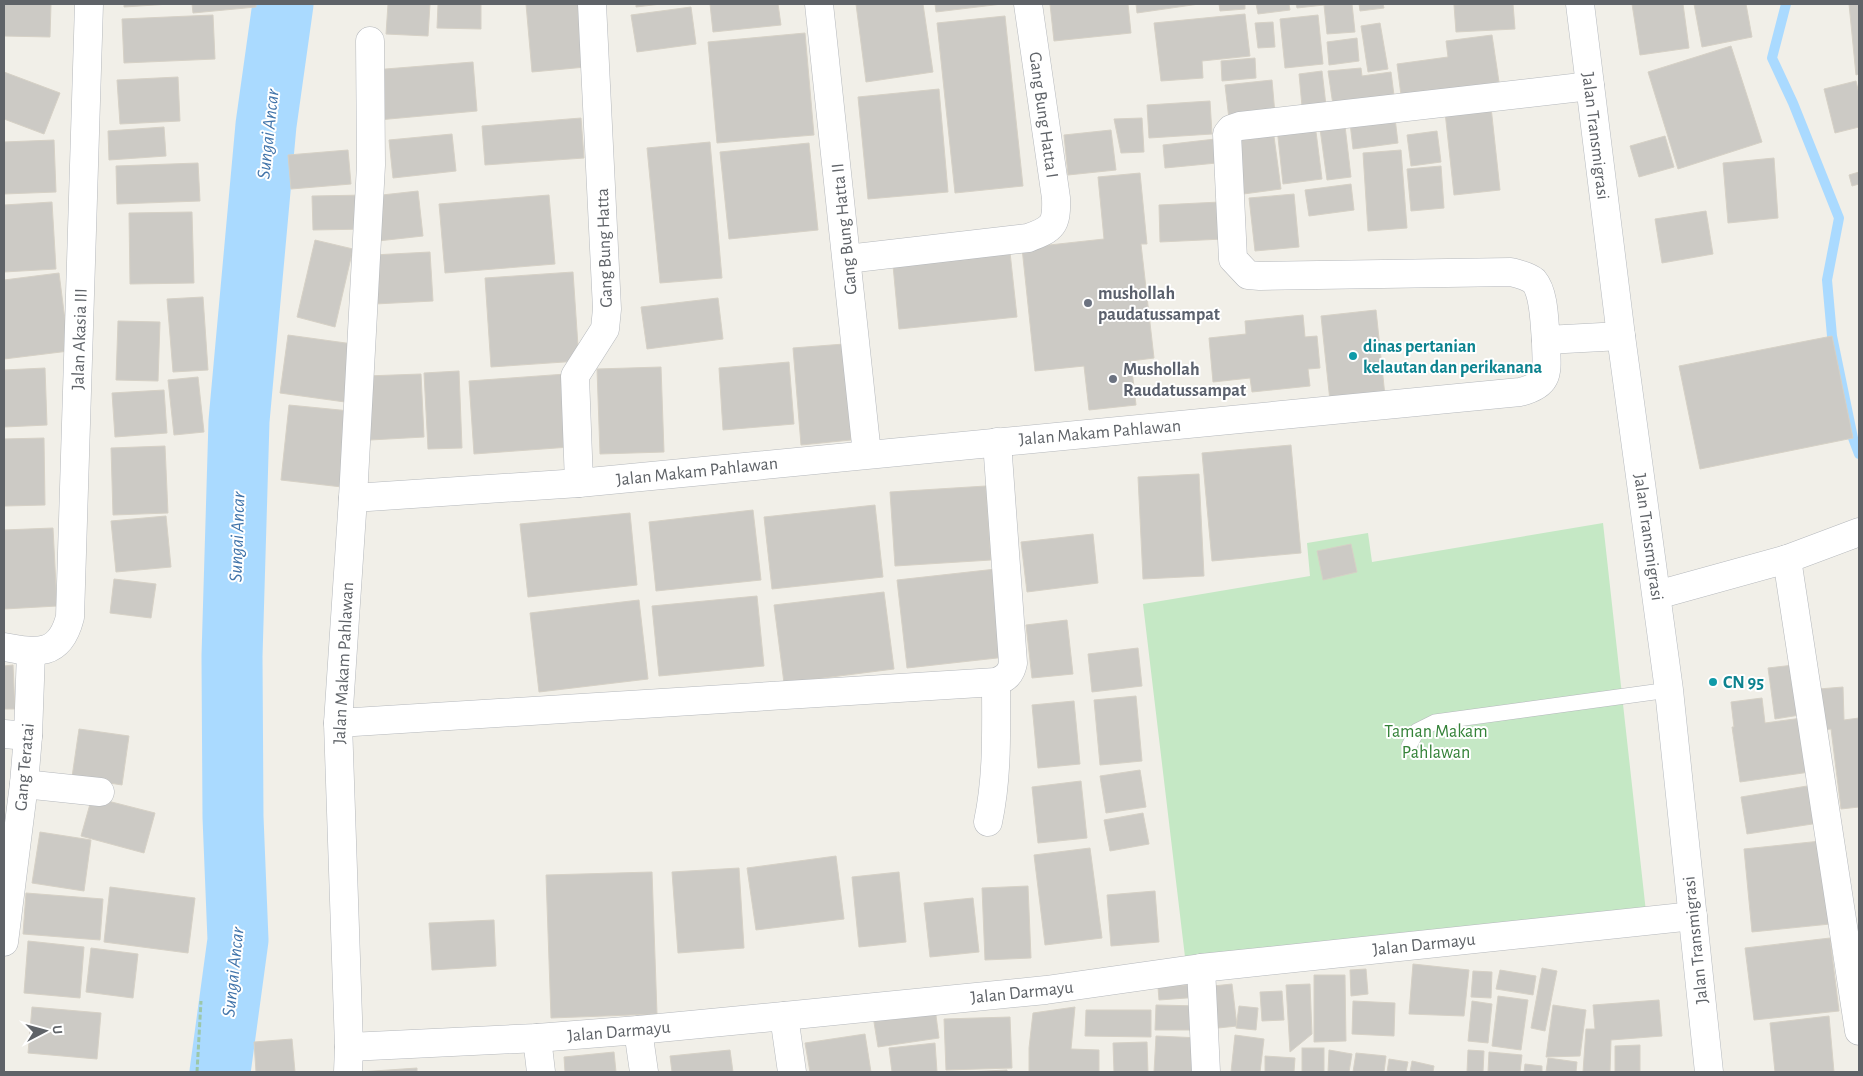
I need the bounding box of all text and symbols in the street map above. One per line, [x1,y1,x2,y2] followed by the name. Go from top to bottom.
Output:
[1025,51,1061,179] street label: Gang Bung Hatta I
[1578,71,1612,201] street label: Jalan Transmigrasi
[254,87,283,180] water label: Sungai Ancar
[829,162,861,296] street label: Gang Bung Hatta II
[594,188,616,308] street label: Gang Bung Hatta
[1098,285,1220,324] place label: mushollah paudatussampat
[69,288,91,390] street label: Jalan Akasia III
[1082,297,1094,309] marker: mushollah paudatussampat
[1363,338,1543,377] place label: dinas pertanian kelautan dan perikanana
[1347,350,1359,362] marker: dinas pertanian kelautan dan perikanana
[1123,361,1246,400] place label: Mushollah Raudatussampat
[1107,373,1119,385] marker: Mushollah Raudatussampat
[1018,417,1182,449] street label: Jalan Makam Pahlawan
[615,455,779,489] street label: Jalan Makam Pahlawan
[1630,472,1666,602] street label: Jalan Transmigrasi
[226,491,249,582] water label: Sungai Ancar
[331,581,357,745] street label: Jalan Makam Pahlawan
[1723,674,1764,692] place label: CN 95
[1707,676,1719,688] marker: CN 95
[12,722,38,812] street label: Gang Teratai
[1384,723,1488,762] park label: Taman Makam Pahlawan
[1680,875,1712,1005] street label: Jalan Transmigrasi
[219,925,248,1018] water label: Sungai Ancar
[1372,931,1476,959] street label: Jalan Darmayu
[970,979,1074,1007] street label: Jalan Darmayu
[20,1006,70,1056] north arrow
[567,1019,671,1045] street label: Jalan Darmayu
[50,1025,64,1035] text: U

